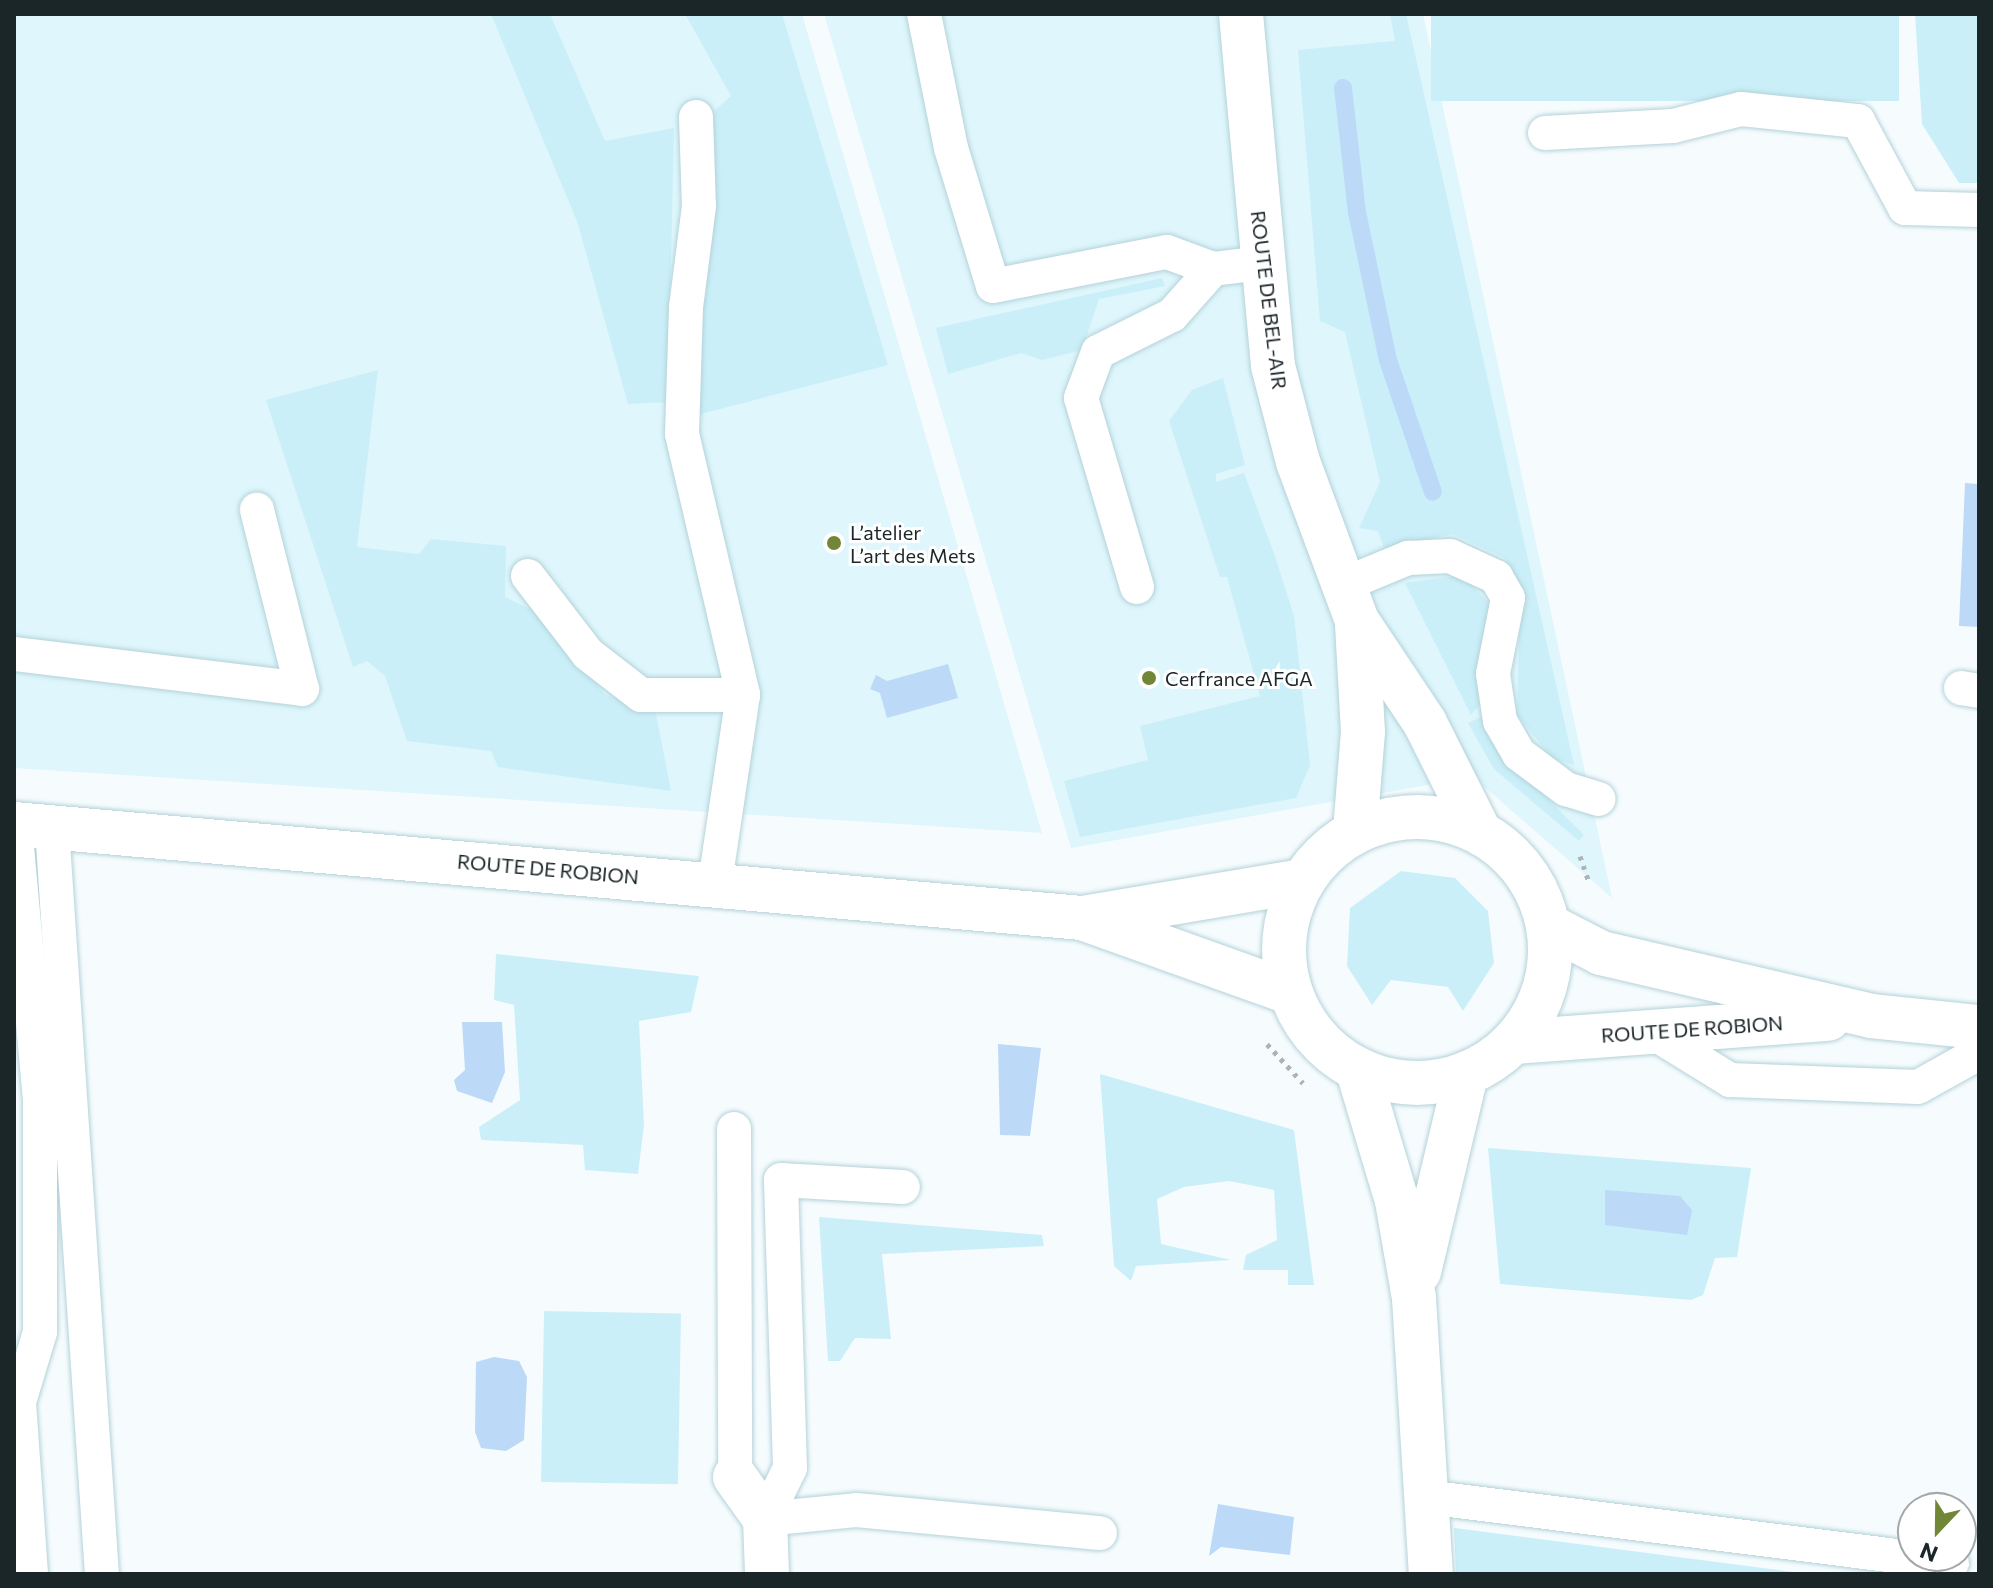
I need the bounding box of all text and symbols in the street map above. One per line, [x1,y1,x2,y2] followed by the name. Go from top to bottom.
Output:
[1246,209,1292,391] street label: ROUTE DE BEL-AIR
[850,520,976,567] place label: L’atelier L’art des Mets
[825,534,843,552] marker: L’atelier L’art des Mets
[1165,666,1313,690] place label: Cerfrance AFGA
[1140,669,1158,687] marker: Cerfrance AFGA
[456,849,640,889] street label: ROUTE DE ROBION
[1600,1011,1784,1047] street label: ROUTE DE ROBION
[1897,1492,1977,1572] north arrow
[1916,1537,1941,1568] text: N

